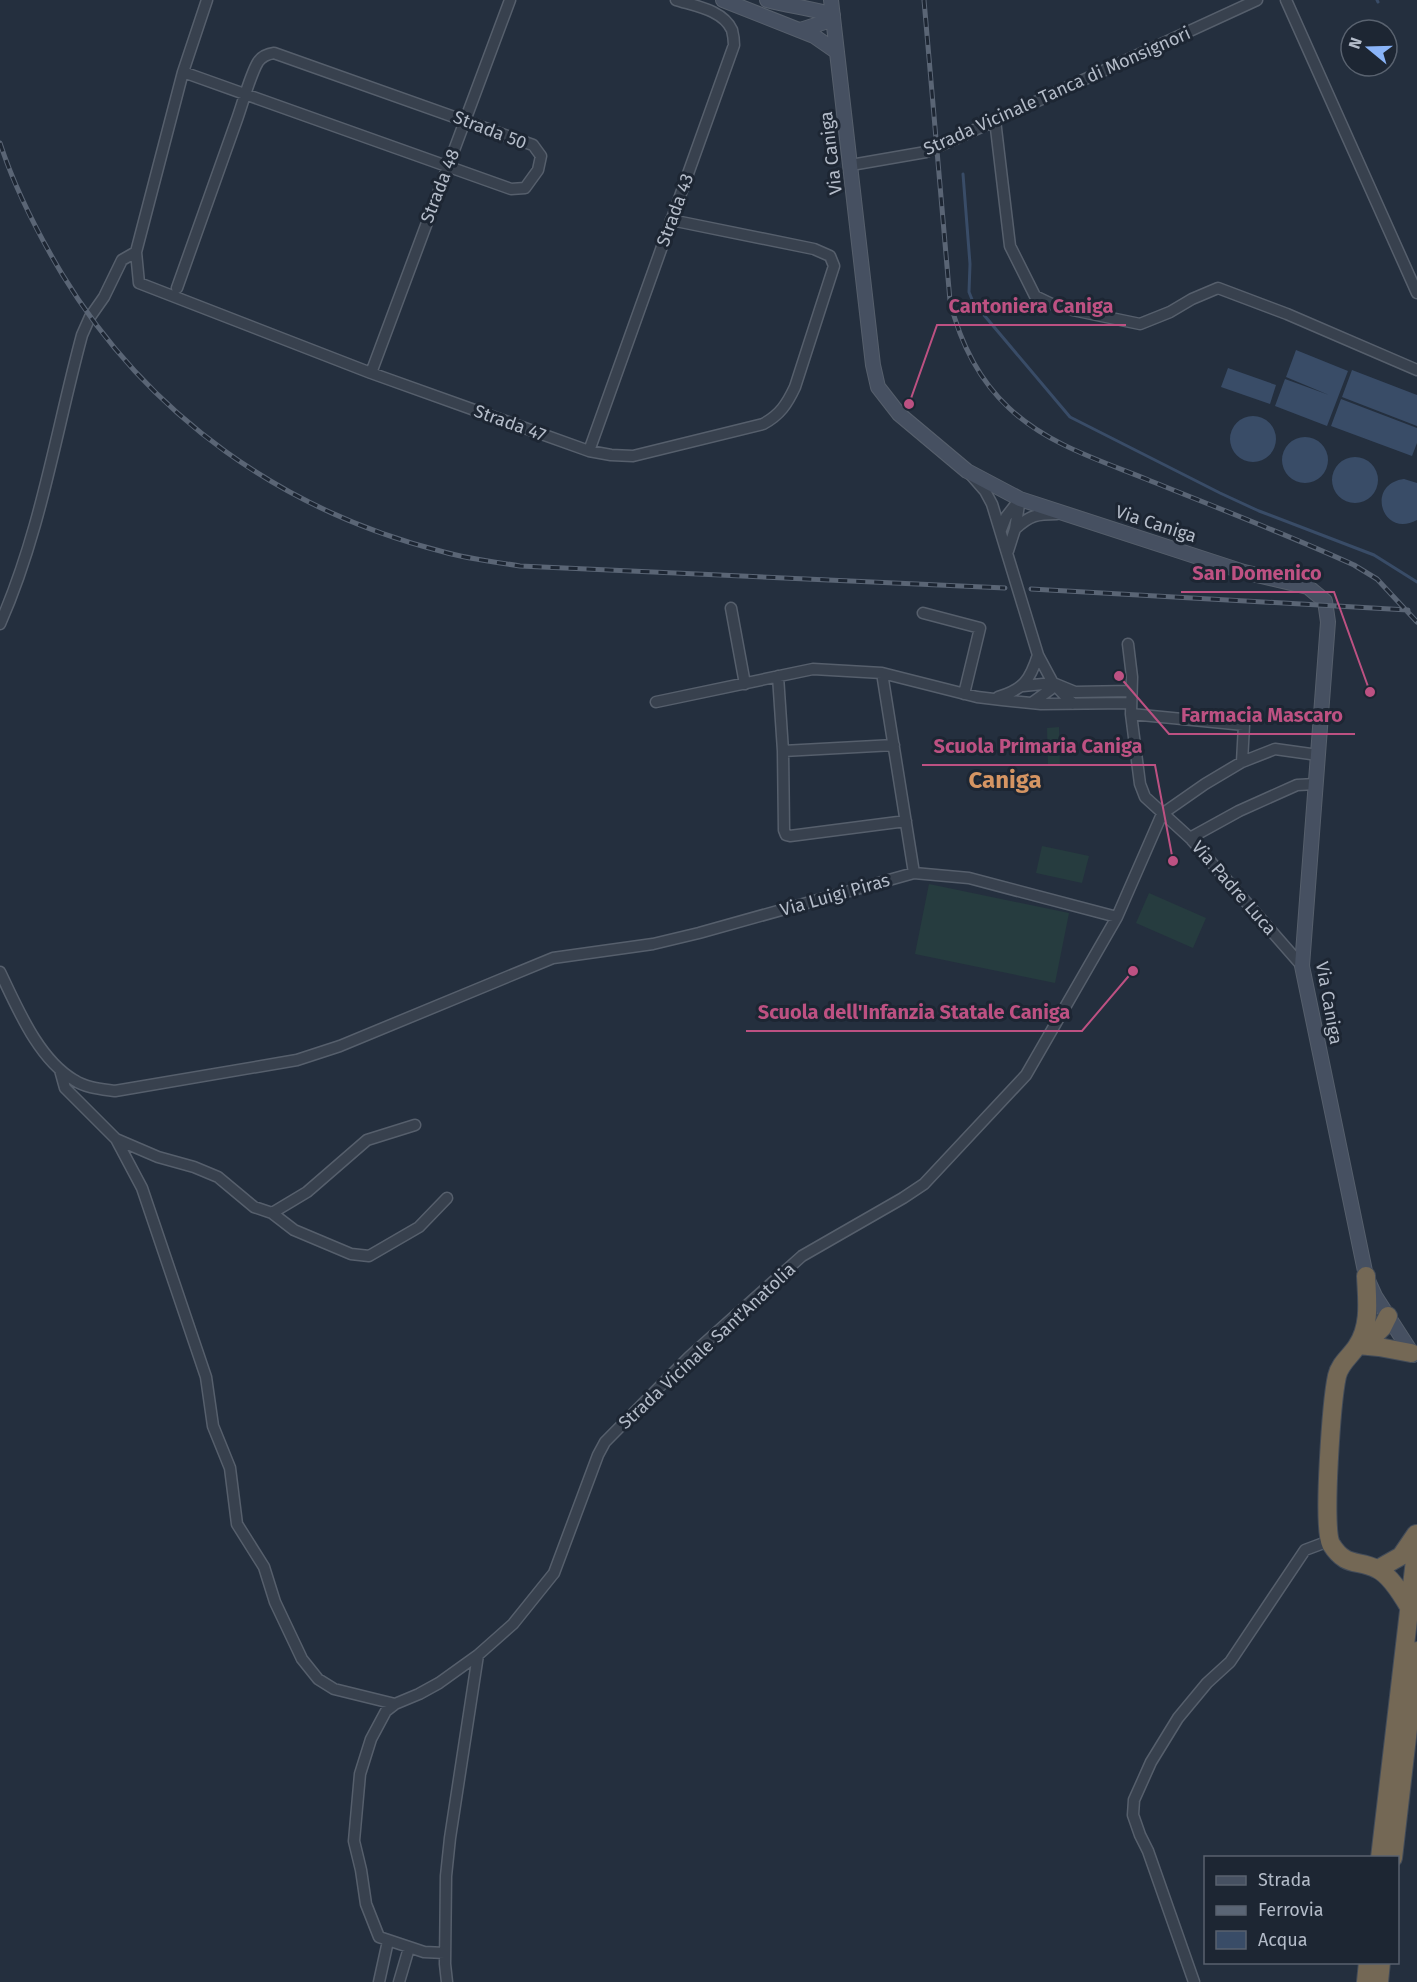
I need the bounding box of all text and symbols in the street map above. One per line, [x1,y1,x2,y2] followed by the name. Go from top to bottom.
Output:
[1339,18,1399,78] north arrow
[920,22,1194,160] street label: Strada Vicinale Tanca di Monsignori
[1345,35,1366,51] text: N
[450,106,530,154] street label: Strada 50
[815,110,847,196] street label: Via Caniga
[416,146,464,226] street label: Strada 48
[652,171,698,249] street label: Strada 43
[937,287,1126,325] callout: Cantoniera Caniga
[948,294,1114,318] text: Cantoniera Caniga
[471,400,549,446] street label: Strada 47
[1113,501,1199,547] street label: Via Caniga
[1181,554,1334,592] callout: San Domenico
[1192,561,1322,585] text: San Domenico
[1169,696,1355,734] callout: Farmacia Mascaro
[1181,703,1343,727] text: Farmacia Mascaro
[922,727,1155,765] callout: Scuola Primaria Caniga
[934,734,1142,758] text: Scuola Primaria Caniga
[968,766,1042,794] district label: Caniga
[1187,836,1281,940] street label: Via Padre Luca
[778,869,892,921] street label: Via Luigi Piras
[1311,960,1347,1046] street label: Via Caniga
[746,993,1082,1031] callout: Scuola dell'Infanzia Statale Caniga
[758,1000,1070,1024] text: Scuola dell'Infanzia Statale Caniga
[614,1258,800,1434] street label: Strada Vicinale Sant'Anatolia
[1204,1856,1399,1964] legend
[1258,1869,1311,1891] text: Strada
[1258,1899,1324,1921] text: Ferrovia
[1258,1929,1308,1951] text: Acqua

